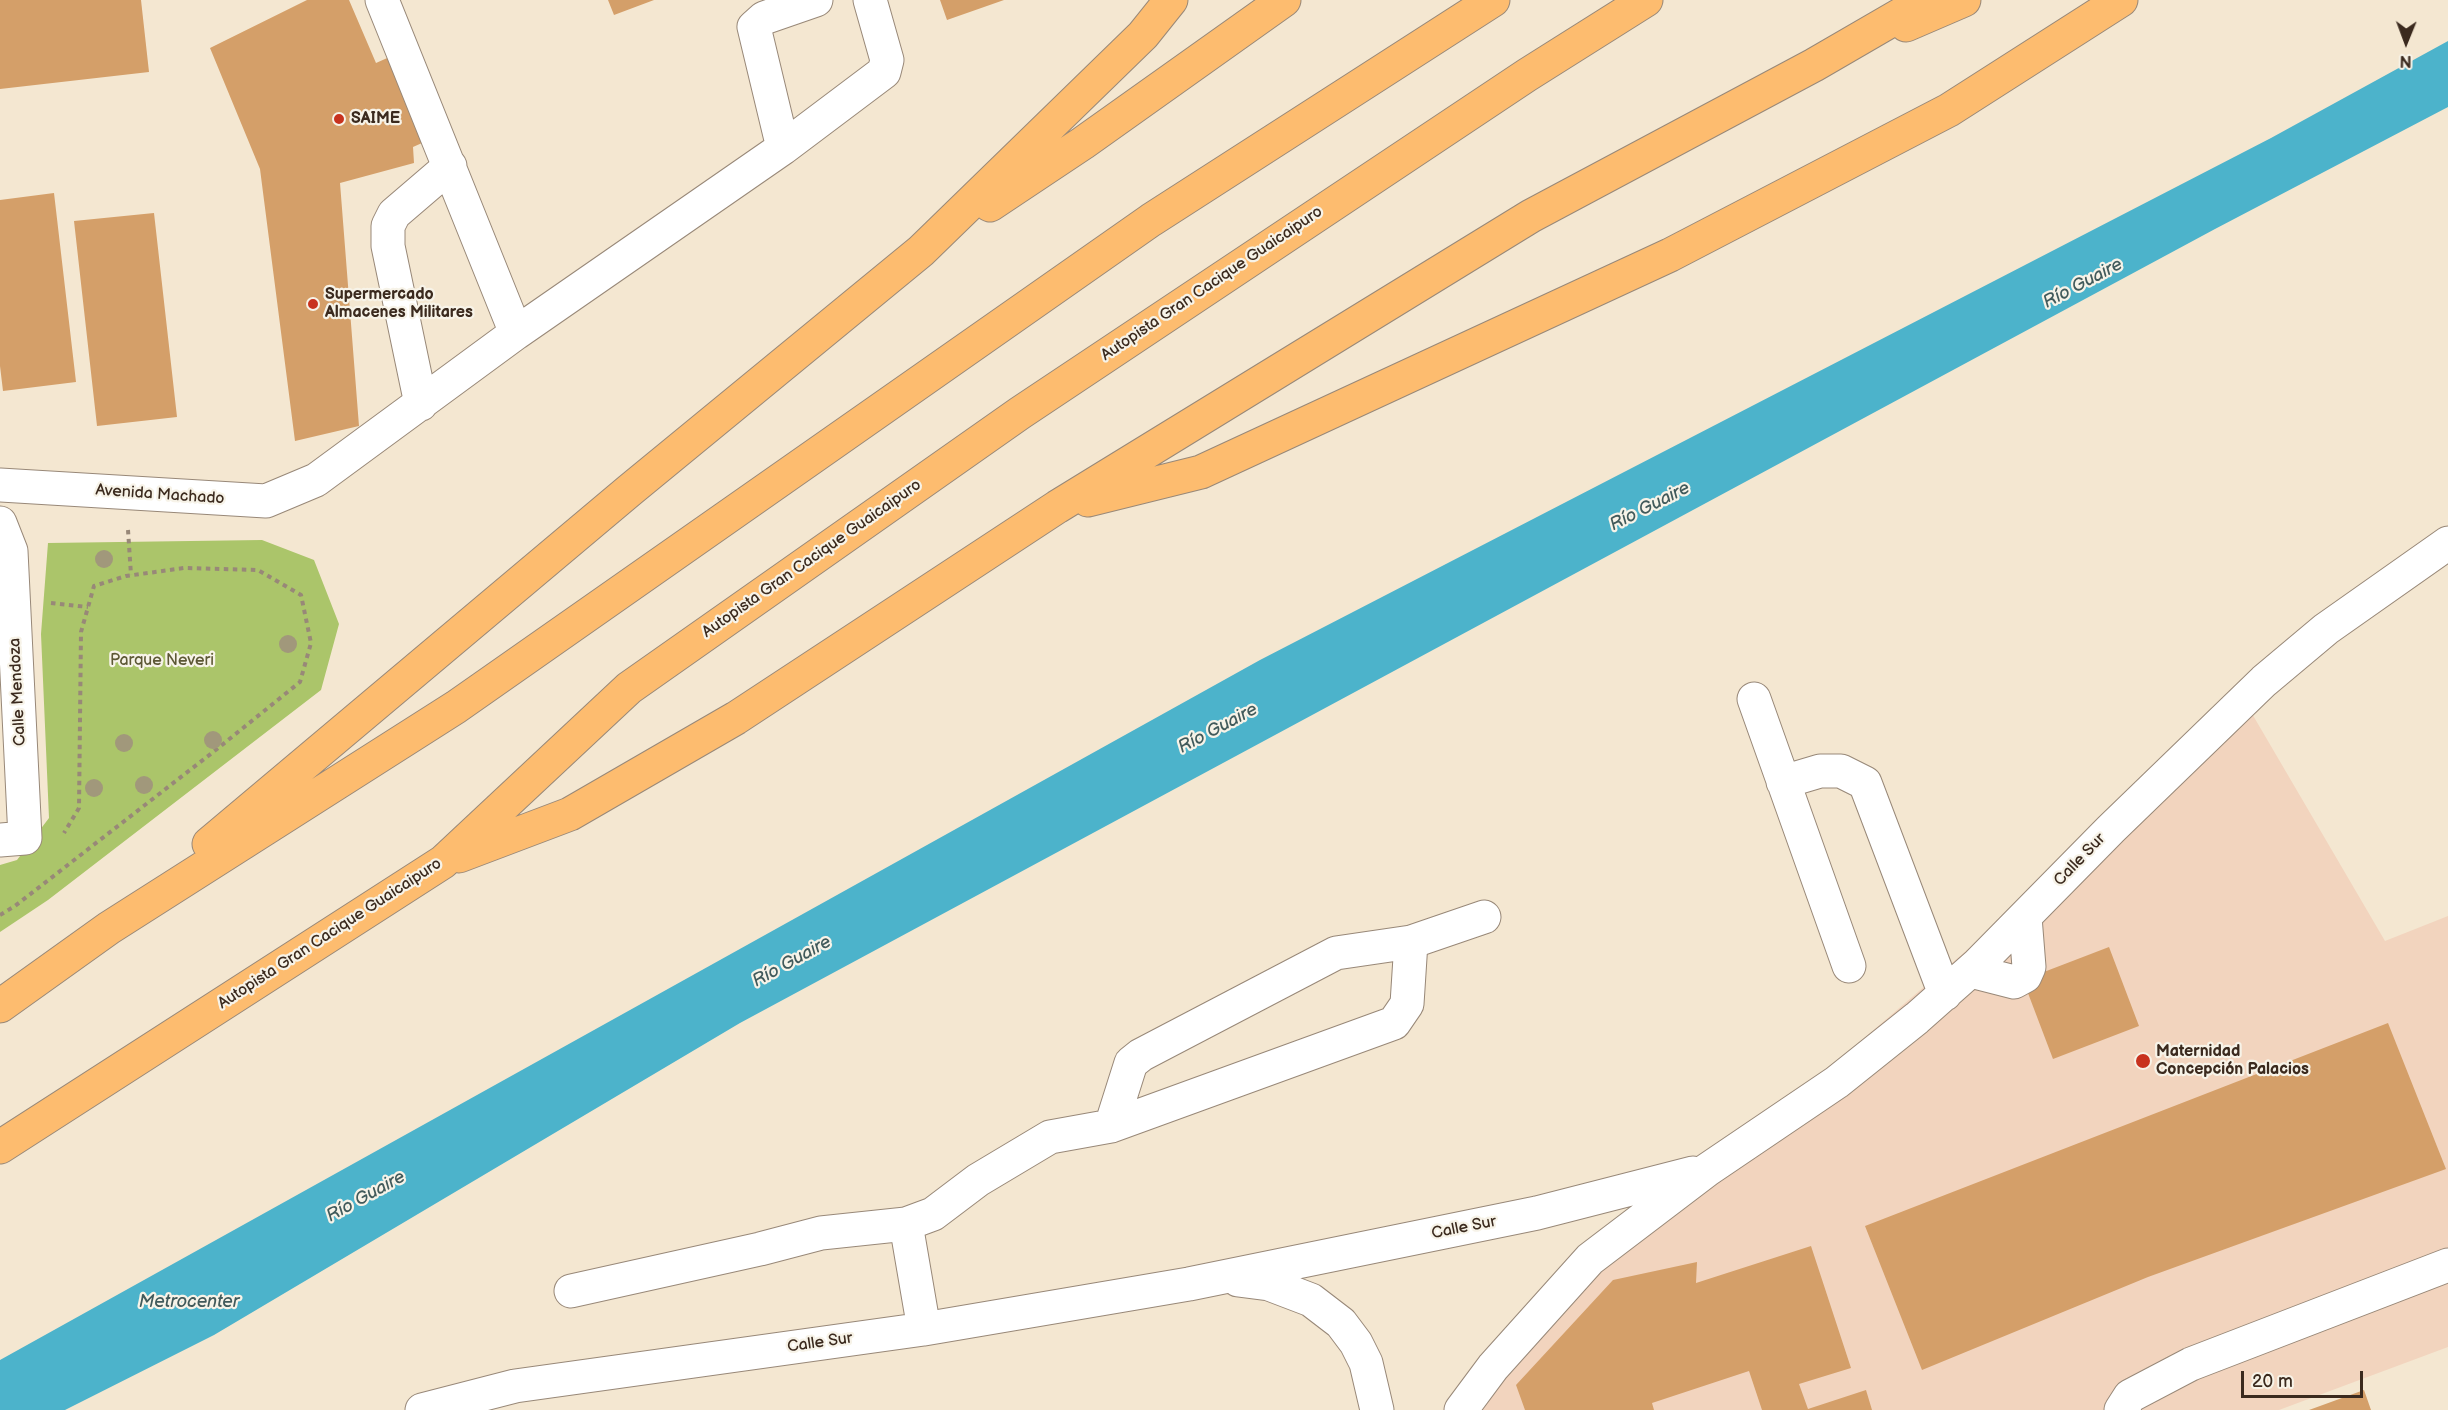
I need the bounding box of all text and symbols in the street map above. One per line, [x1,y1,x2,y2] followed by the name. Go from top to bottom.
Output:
[2376,12,2436,72] north arrow
[2399,51,2412,70] text: N
[351,109,400,129] place label: SAIME
[332,112,346,126] marker: SAIME
[1098,203,1326,365] street label: Autopista Gran Cacique Guaicaipuro
[2040,254,2126,314] water label: Río Guaire
[325,285,473,323] place label: Supermercado Almacenes Militares
[306,297,320,311] marker: Supermercado Almacenes Militares
[699,476,925,642] street label: Autopista Gran Cacique Guaicaipuro
[1606,478,1694,536] water label: Río Guaire
[95,481,225,509] street label: Avenida Machado
[6,637,30,747] street label: Calle Mendoza
[110,651,214,671] park label: Parque Neveri
[1175,699,1261,759] water label: Río Guaire
[2050,830,2110,890] street label: Calle Sur
[214,854,446,1014] street label: Autopista Gran Cacique Guaicaipuro
[749,932,835,992] water label: Río Guaire
[2156,1042,2309,1080] place label: Maternidad Concepción Palacios
[2134,1052,2152,1070] marker: Maternidad Concepción Palacios
[323,1167,409,1227] water label: Río Guaire
[1430,1212,1498,1244] street label: Calle Sur
[139,1291,239,1313] water label: Metrocenter
[786,1329,854,1357] street label: Calle Sur
[2244,1359,2366,1397] scale bar
[2252,1371,2293,1392] text: 20 m

